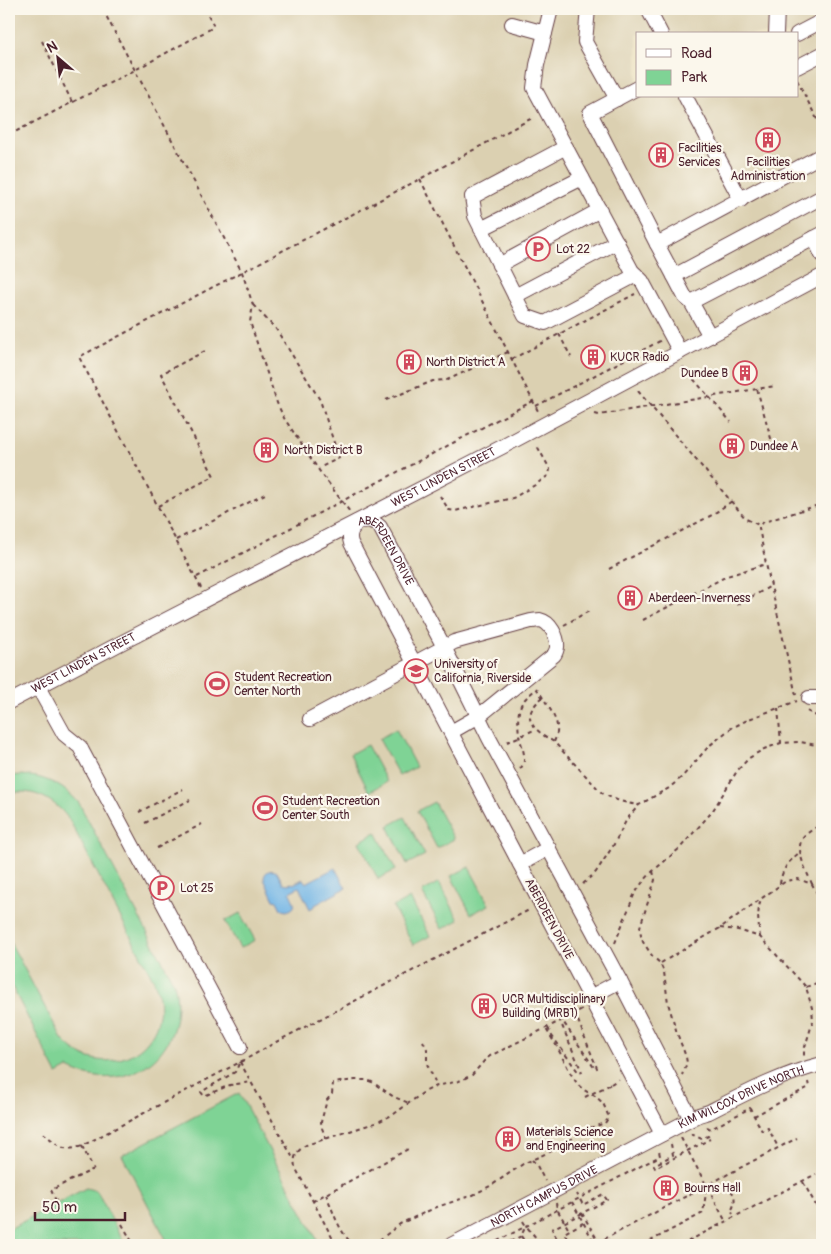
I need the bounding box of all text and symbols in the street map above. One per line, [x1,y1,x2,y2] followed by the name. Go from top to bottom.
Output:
[32,32,82,82] north arrow
[636,32,798,98] legend
[44,37,60,57] text: N
[681,44,712,63] text: Road
[681,68,708,87] text: Park
[755,127,781,153] building icon: Facilities Administration
[678,141,722,170] place label: Facilities Services
[648,142,674,168] building icon: Facilities Services
[730,155,806,184] place label: Facilities Administration
[525,236,551,262] parking icon: Lot 22
[556,242,590,257] place label: Lot 22
[580,344,606,370] building icon: KUCR Radio
[396,349,422,375] building icon: North District A
[610,350,670,365] place label: KUCR Radio
[426,355,506,370] place label: North District A
[732,360,758,386] building icon: Dundee B
[681,366,728,381] place label: Dundee B
[719,433,745,459] building icon: Dundee A
[253,437,279,463] building icon: North District B
[750,439,799,454] place label: Dundee A
[284,443,363,458] place label: North District B
[388,444,498,510] street label: WEST LINDEN STREET
[356,513,417,588] street label: ABERDEEN DRIVE
[617,585,643,611] building icon: Aberdeen-Inverness
[648,591,751,606] place label: Aberdeen-Inverness
[29,629,138,696] street label: WEST LINDEN STREET
[434,657,531,686] place label: University of California, Riverside
[403,658,429,684] school or university icon: University of California, Riverside
[234,670,332,699] place label: Student Recreation Center North
[204,671,230,697] sports icon: Student Recreation Center North
[282,794,380,823] place label: Student Recreation Center South
[252,795,278,821] sports icon: Student Recreation Center South
[149,875,175,901] parking icon: Lot 25
[521,876,577,962] street label: ABERDEEN DRIVE
[180,881,214,896] place label: Lot 25
[502,992,605,1021] place label: UCR Multidisciplinary Building (MRB1)
[471,993,497,1019] building icon: UCR Multidisciplinary Building (MRB1)
[675,1062,807,1132] street label: KIM WILCOX DRIVE NORTH
[526,1125,613,1154] place label: Materials Science and Engineering
[495,1126,521,1152] building icon: Materials Science and Engineering
[488,1162,600,1231] street label: NORTH CAMPUS DRIVE
[653,1175,679,1201] building icon: Bourns Hall
[684,1181,741,1196] place label: Bourns Hall
[35,1189,125,1221] scale bar
[42,1198,77,1217] text: 50 m

